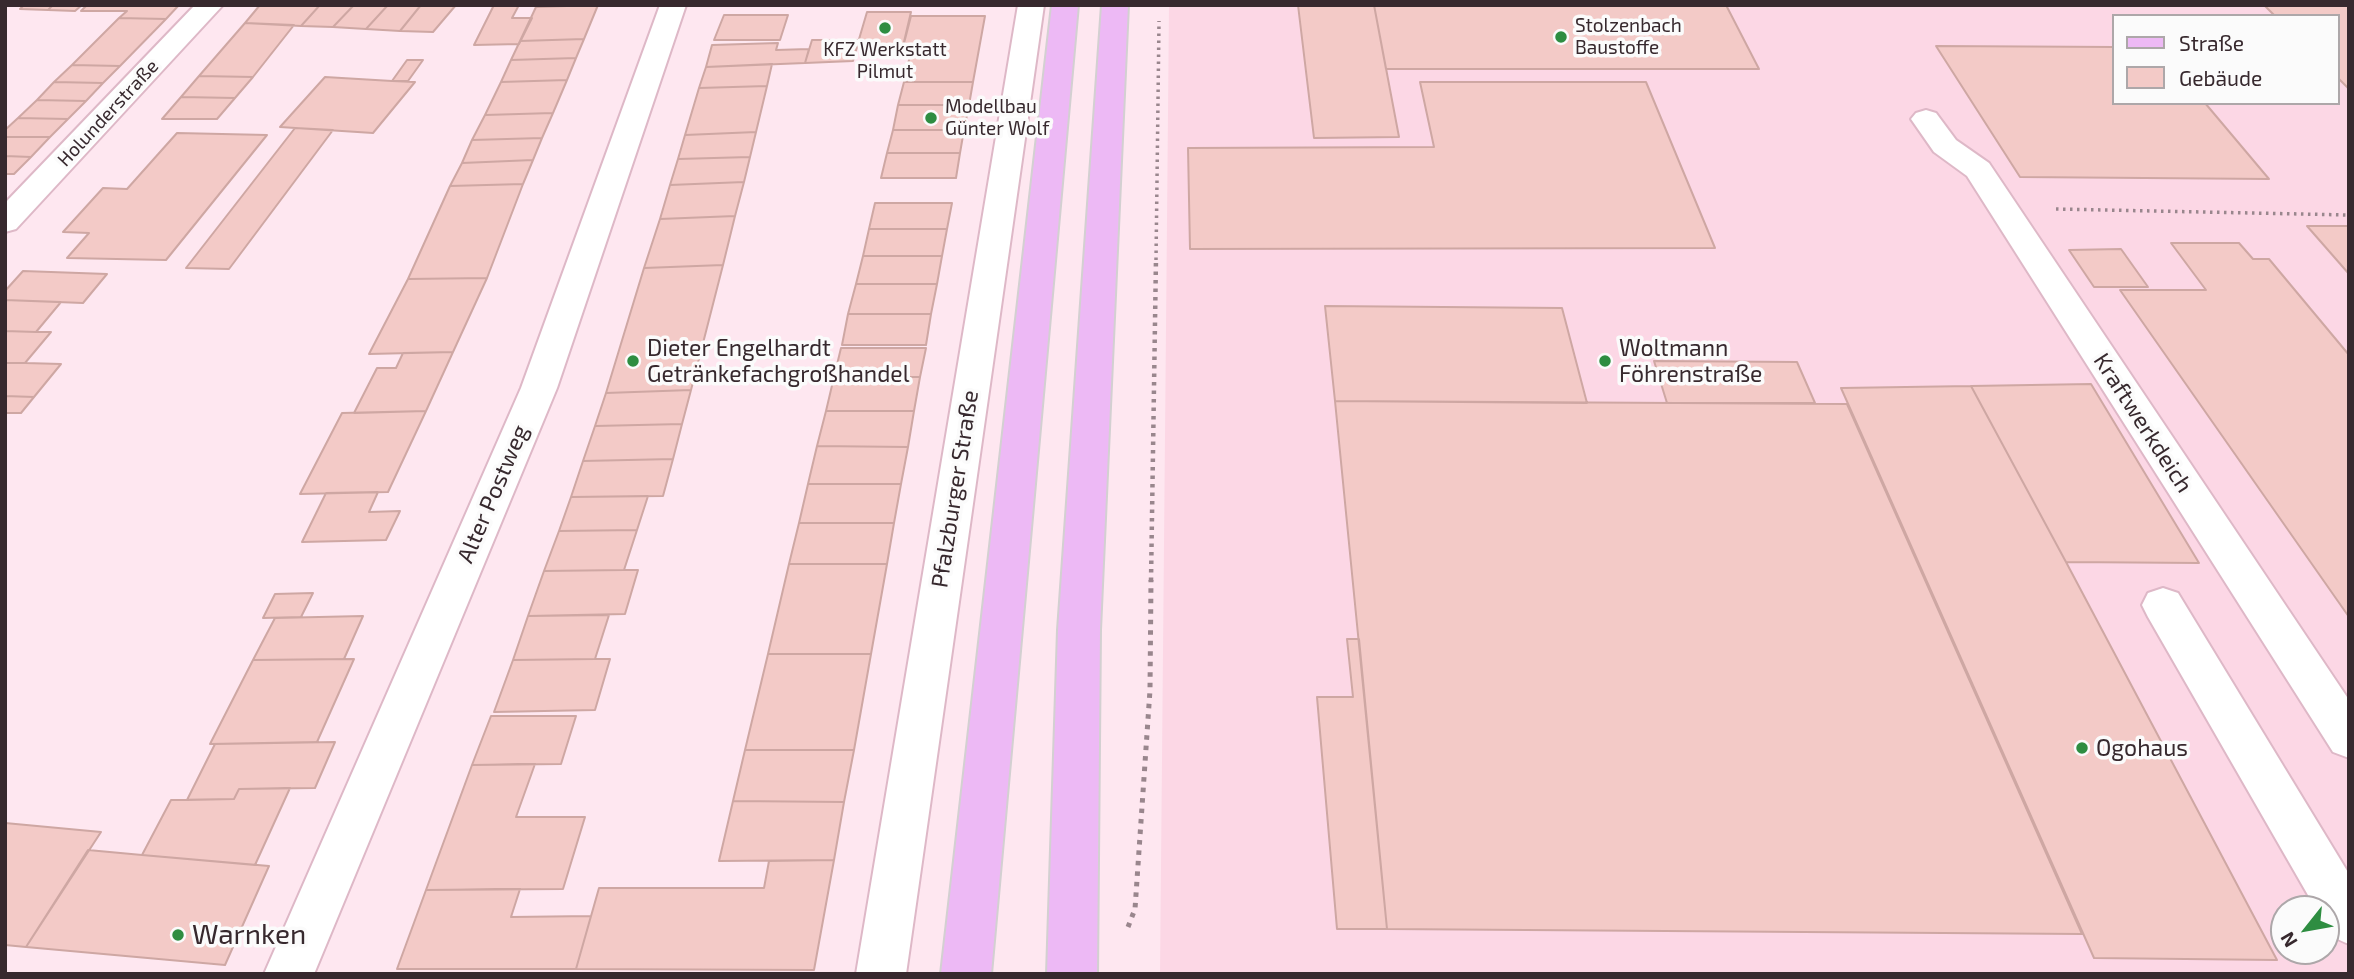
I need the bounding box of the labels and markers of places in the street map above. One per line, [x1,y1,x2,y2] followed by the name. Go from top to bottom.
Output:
[1575,15,1682,59] place label: Stolzenbach Baustoffe
[877,20,893,36] marker: KFZ Werkstatt Pilmut
[1553,29,1569,45] marker: Stolzenbach Baustoffe
[823,39,947,83] place label: KFZ Werkstatt Pilmut
[945,96,1049,140] place label: Modellbau Günter Wolf
[923,110,939,126] marker: Modellbau Günter Wolf
[647,334,909,388] place label: Dieter Engelhardt Getränkefachgroßhandel
[1619,334,1762,388] place label: Woltmann Föhrenstraße
[625,353,641,369] marker: Dieter Engelhardt Getränkefachgroßhandel
[1597,353,1613,369] marker: Woltmann Föhrenstraße
[2096,734,2188,762] place label: Ogohaus
[2074,740,2090,756] marker: Ogohaus
[192,918,306,952] place label: Warnken
[170,927,186,943] marker: Warnken

